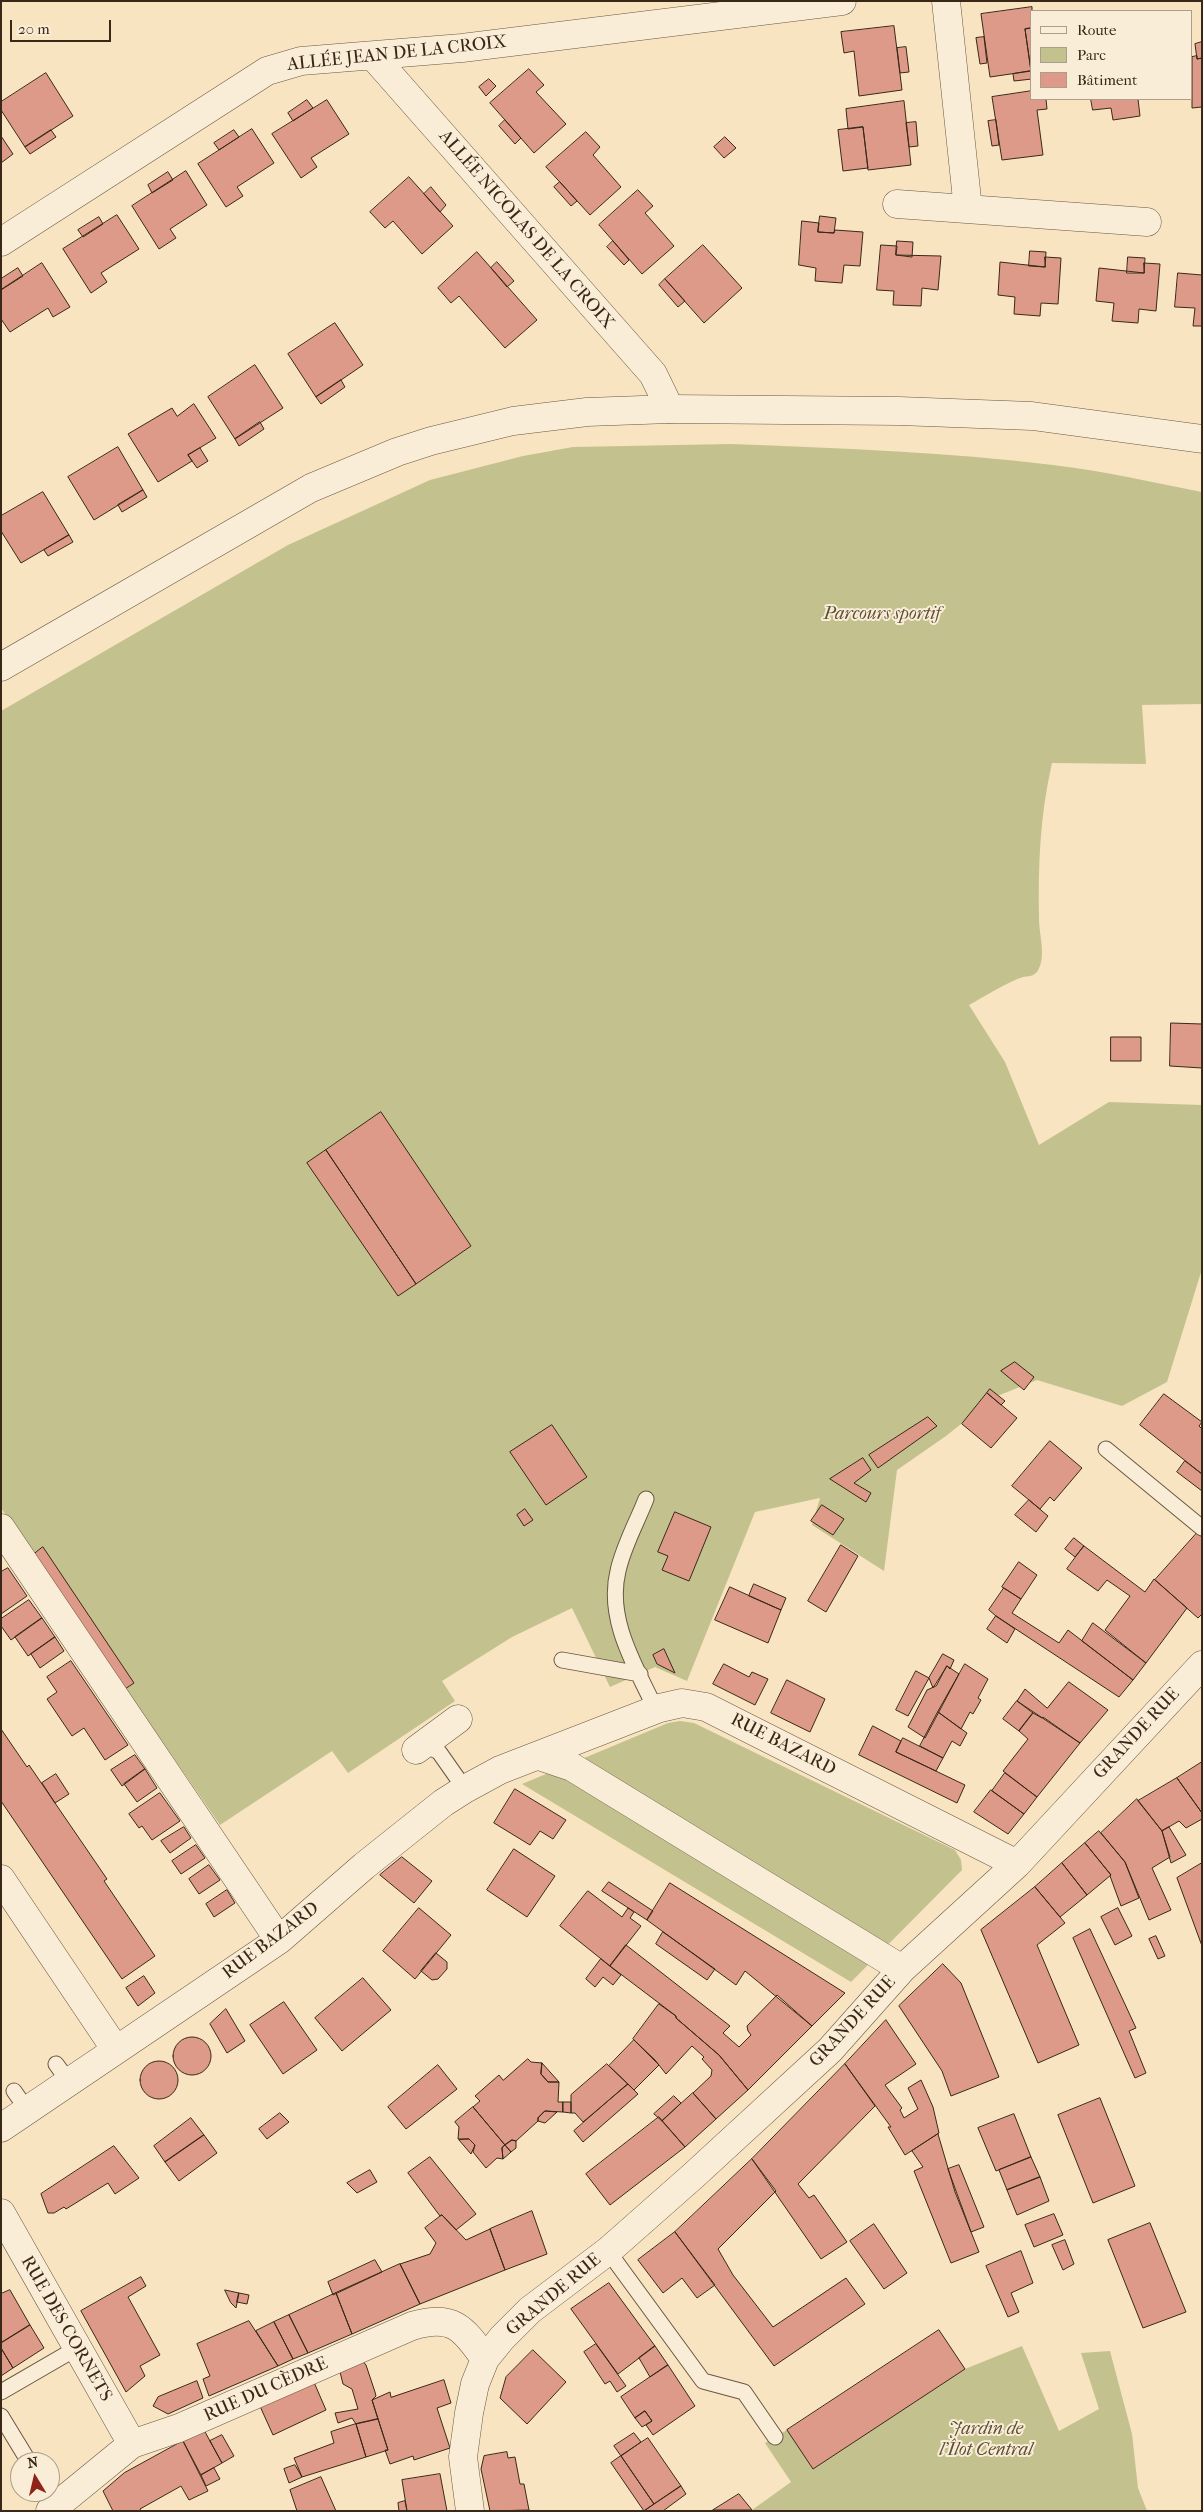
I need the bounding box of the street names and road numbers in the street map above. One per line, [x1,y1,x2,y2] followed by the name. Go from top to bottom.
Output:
[286,32,508,76] street label: ALLÉE JEAN DE LA CROIX
[434,126,618,334] street label: ALLÉE NICOLAS DE LA CROIX
[1089,1684,1185,1784] street label: GRANDE RUE
[727,1709,839,1781] street label: RUE BAZARD
[218,1898,324,1984] street label: RUE BAZARD
[805,1972,901,2072] street label: GRANDE RUE
[502,2249,606,2341] street label: GRANDE RUE
[16,2252,116,2406] street label: RUE DES CORNETS
[201,2353,331,2427] street label: RUE DU CÈDRE

